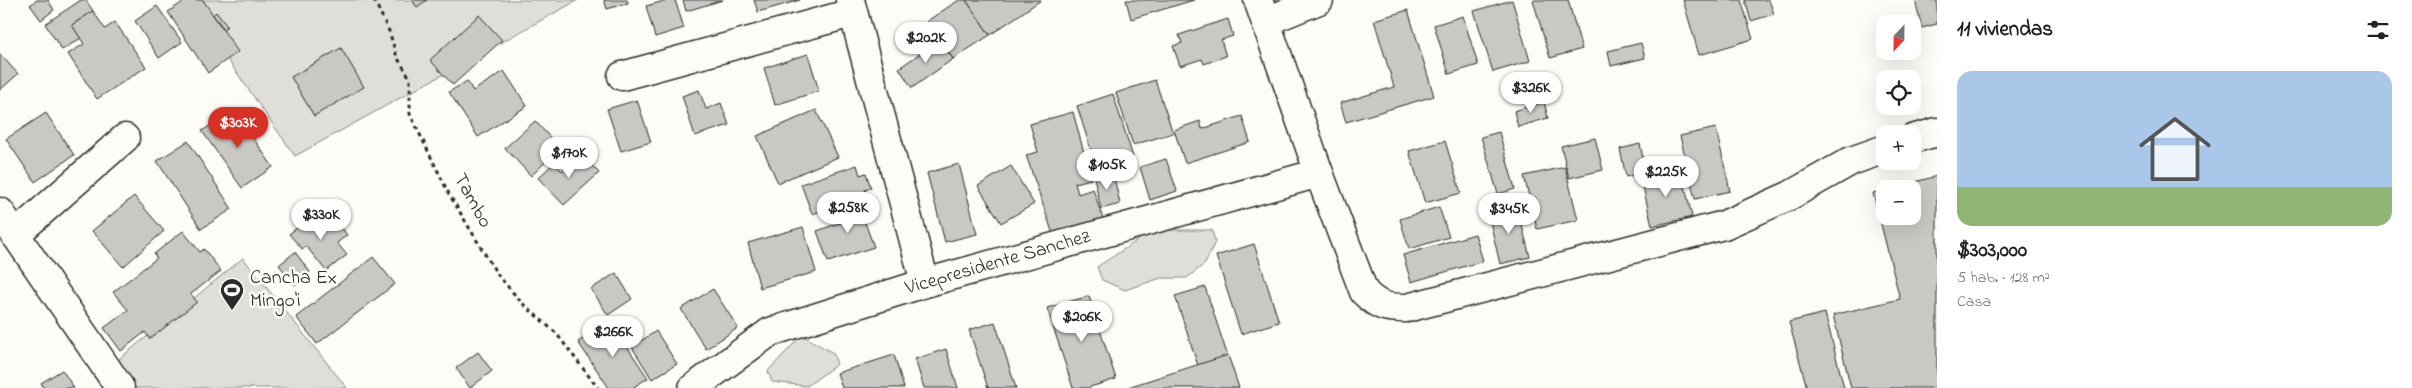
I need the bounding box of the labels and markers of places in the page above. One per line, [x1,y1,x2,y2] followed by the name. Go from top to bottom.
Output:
[891,22,961,64] pin: $202K
[1496,72,1566,114] pin: $326K
[203,106,273,149] pin: $303K
[534,136,604,179] pin: $170K
[1072,148,1142,191] pin: $105K
[1631,156,1701,198] pin: $225K
[813,192,883,234] pin: $258K
[1474,192,1544,235] pin: $345K
[286,198,356,241] pin: $330K
[250,264,337,317] place label: Cancha Ex Mingo'i
[219,277,245,311] sports icon: Cancha Ex Mingo'i
[1047,300,1117,343] pin: $206K
[578,316,648,358] pin: $266K

